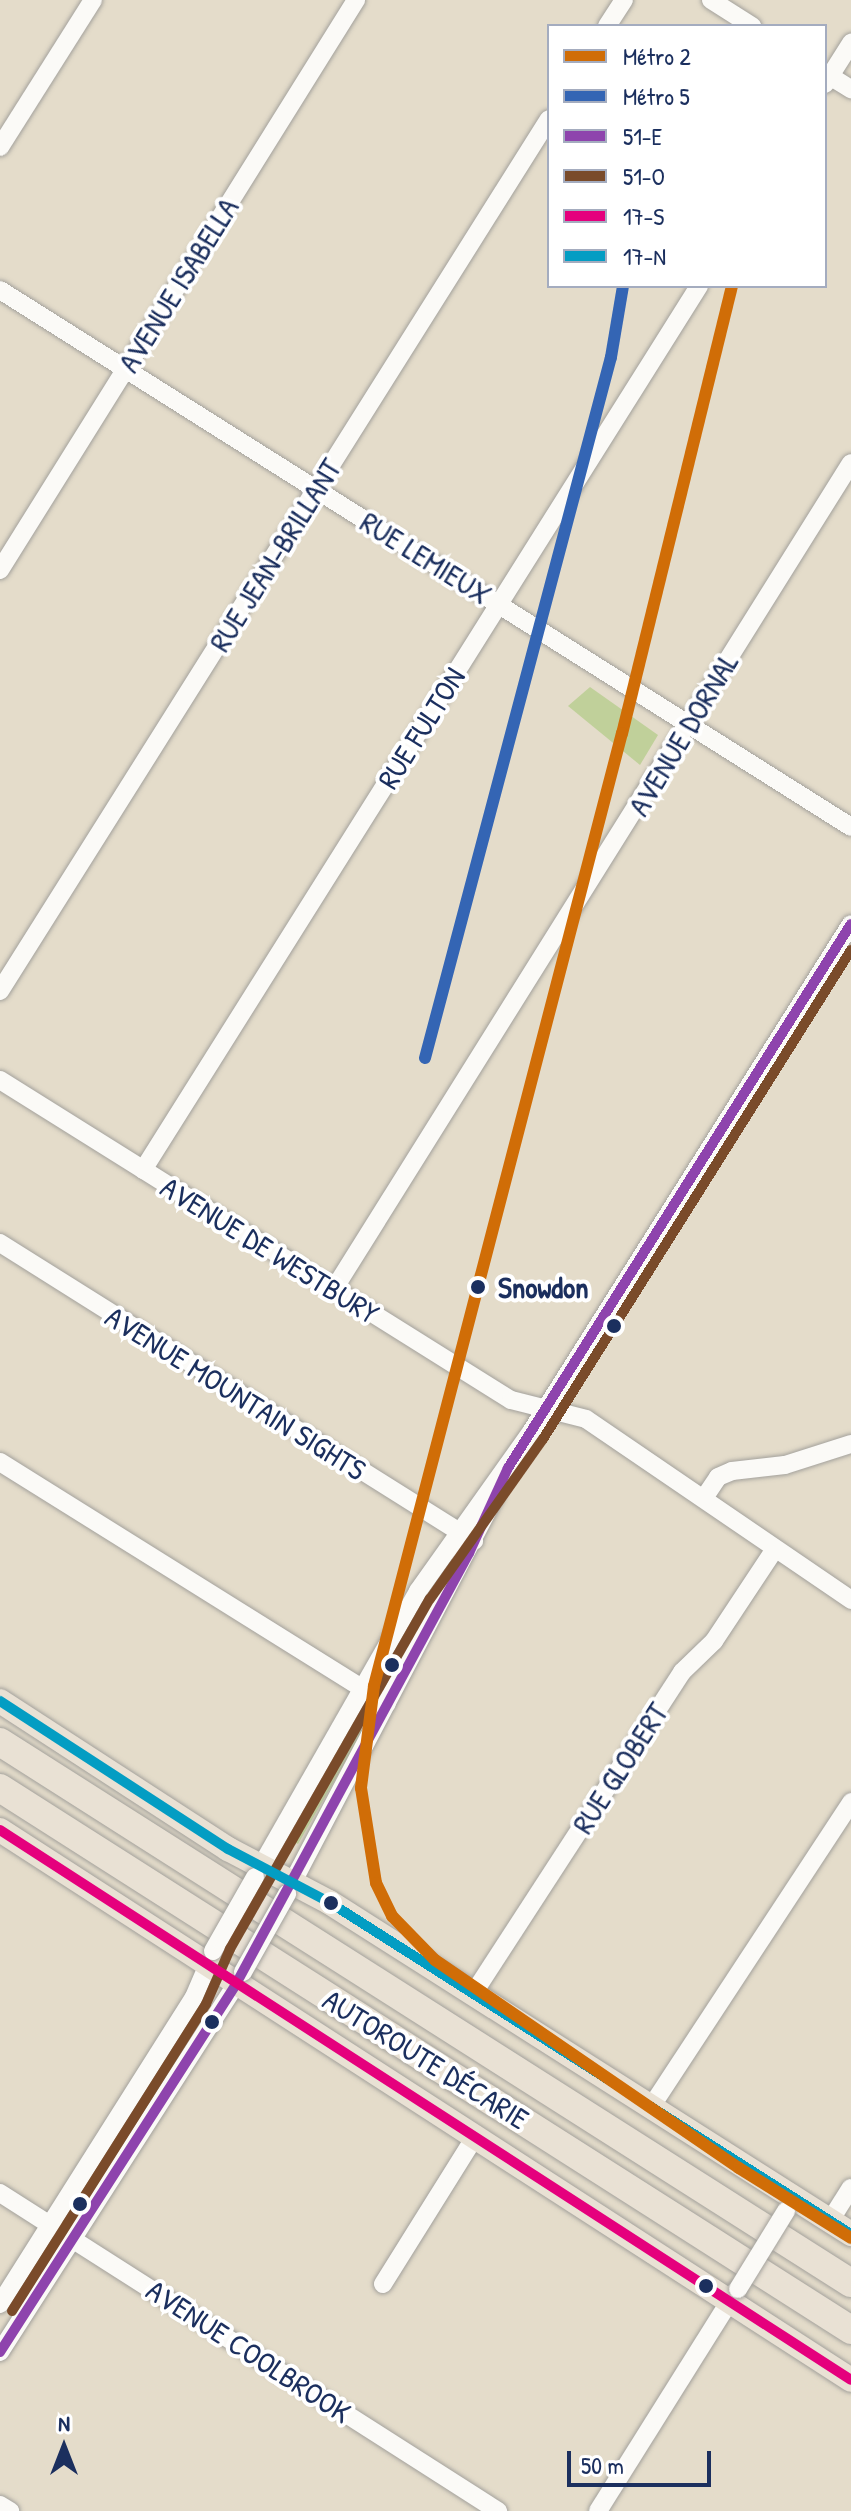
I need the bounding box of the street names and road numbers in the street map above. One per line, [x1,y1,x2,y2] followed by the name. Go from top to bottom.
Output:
[110,191,246,379] street label: AVENUE ISABELLA
[201,452,349,658] street label: RUE JEAN-BRILLANT
[354,504,498,612] street label: RUE LEMIEUX
[620,646,746,822] street label: AVENUE DORNAL
[370,661,472,795] street label: RUE FULTON
[154,1169,386,1331] street label: AVENUE DE WESTBURY
[99,1298,373,1488] street label: AVENUE MOUNTAIN SIGHTS
[564,1696,676,1840] street label: RUE GLOBERT
[317,1981,535,2137] street label: AUTOROUTE DÉCARIE
[140,2272,358,2430] street label: AVENUE COOLBROOK

